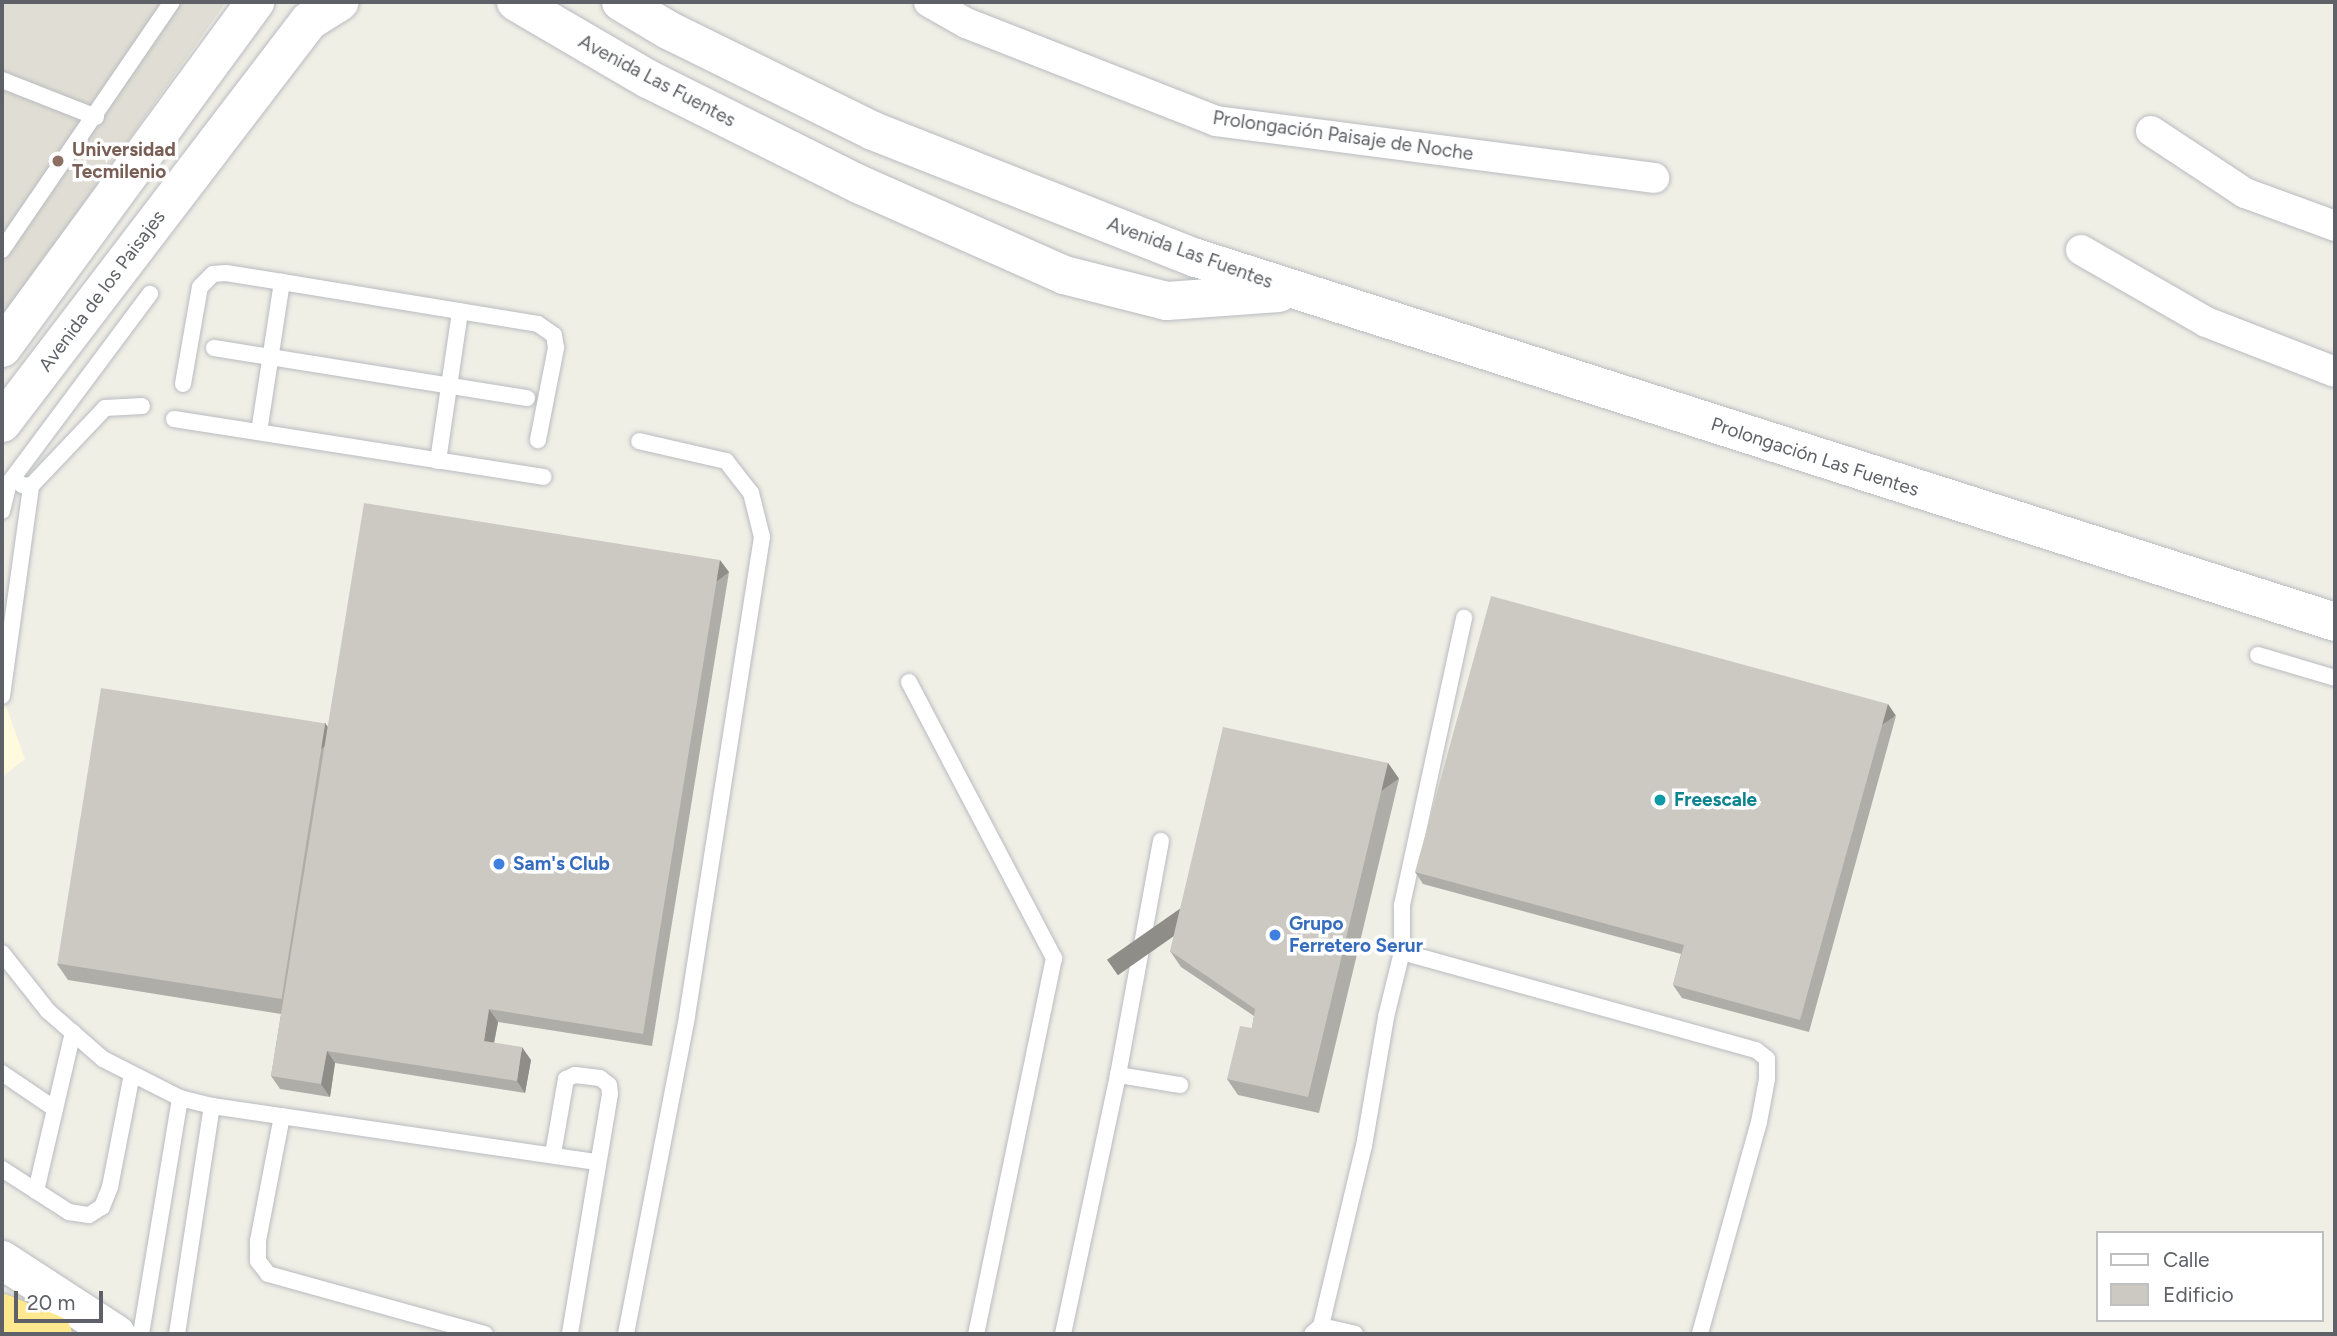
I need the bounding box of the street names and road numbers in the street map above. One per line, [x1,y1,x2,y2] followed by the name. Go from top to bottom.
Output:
[575,30,739,132] street label: Avenida Las Fuentes
[1211,106,1475,166] street label: Prolongación Paisaje de Noche
[34,206,170,376] street label: Avenida de los Paisajes
[1104,212,1276,294] street label: Avenida Las Fuentes
[1708,413,1922,501] street label: Prolongación Las Fuentes

